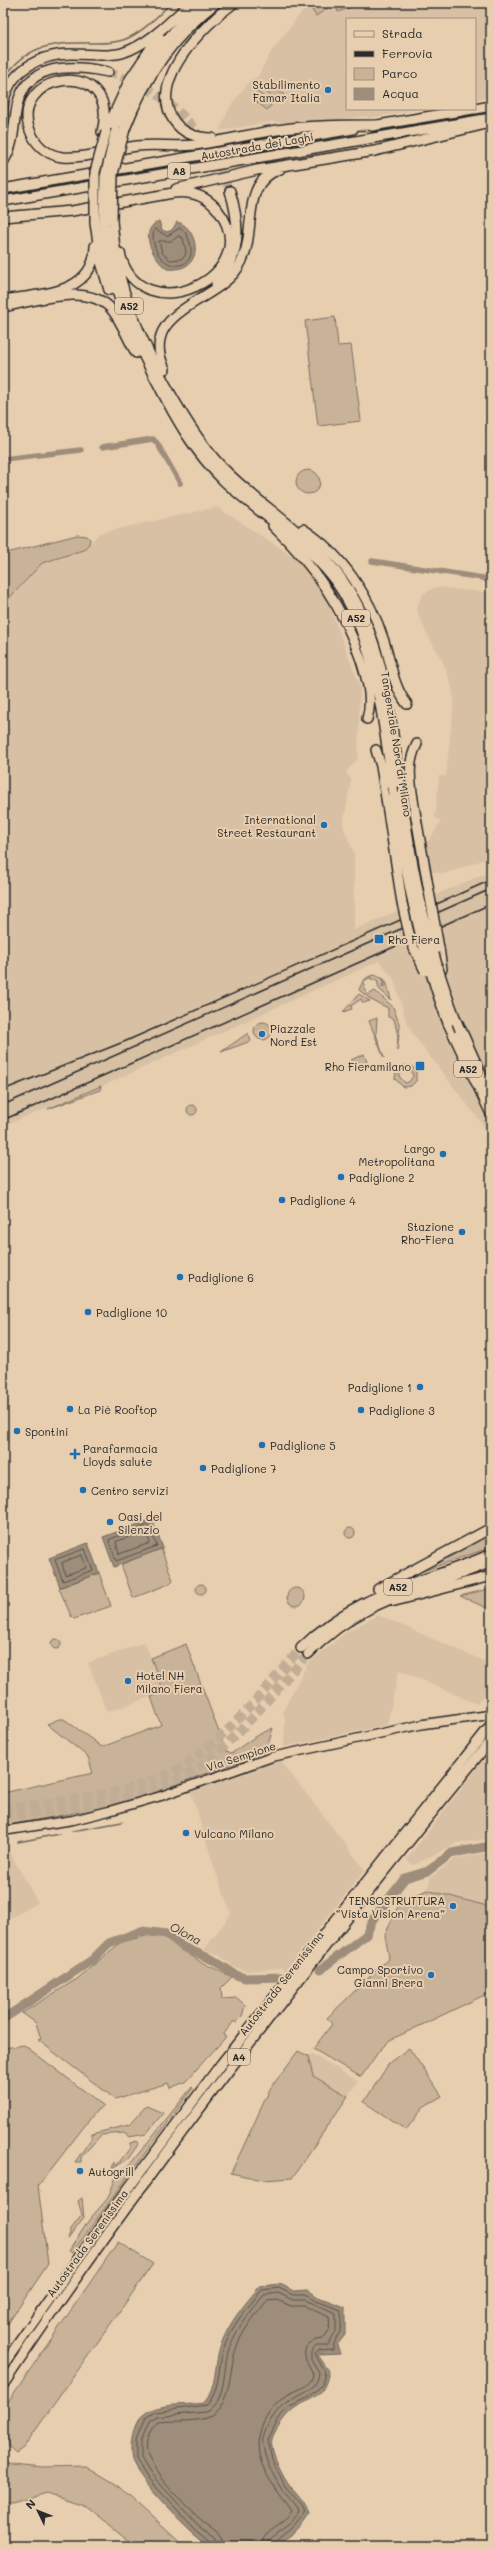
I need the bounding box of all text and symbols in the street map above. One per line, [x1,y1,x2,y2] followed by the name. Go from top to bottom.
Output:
[346,18,476,110] legend
[382,25,423,41] text: Strada
[382,45,433,61] text: Ferrovia
[382,65,417,81] text: Parco
[253,77,320,105] place label: Stabilimento Famar Italia
[323,85,333,95] marker: Stabilimento Famar Italia
[382,85,419,101] text: Acqua
[199,129,315,163] street label: Autostrada dei Laghi
[168,163,190,179] road number: A8
[115,298,143,314] road number: A52
[342,610,370,626] road number: A52
[378,670,416,818] street label: Tangenziale Nord di Milano
[217,812,316,840] place label: International Street Restaurant
[319,820,329,830] marker: International Street Restaurant
[388,932,440,947] place label: Rho Fiera
[373,933,385,945] marker: Rho Fiera
[270,1021,317,1049] place label: Piazzale Nord Est
[257,1029,267,1039] marker: Piazzale Nord Est
[325,1059,411,1074] place label: Rho Fieramilano
[414,1060,426,1072] marker: Rho Fieramilano
[454,1061,482,1077] road number: A52
[358,1141,435,1169] place label: Largo Metropolitana
[438,1149,448,1159] marker: Largo Metropolitana
[349,1170,415,1185] place label: Padiglione 2
[336,1172,346,1182] marker: Padiglione 2
[290,1193,356,1208] place label: Padiglione 4
[277,1195,287,1205] marker: Padiglione 4
[401,1219,454,1247] place label: Stazione Rho-Fiera
[457,1227,467,1237] marker: Stazione Rho-Fiera
[188,1270,254,1285] place label: Padiglione 6
[175,1272,185,1282] marker: Padiglione 6
[96,1305,167,1320] place label: Padiglione 10
[83,1307,93,1317] marker: Padiglione 10
[348,1380,412,1395] place label: Padiglione 1
[415,1382,425,1392] marker: Padiglione 1
[78,1402,157,1417] place label: La Piè Rooftop
[369,1403,435,1418] place label: Padiglione 3
[65,1404,75,1414] marker: La Piè Rooftop
[356,1405,366,1415] marker: Padiglione 3
[25,1424,68,1439] place label: Spontini
[12,1426,22,1436] marker: Spontini
[270,1438,336,1453] place label: Padiglione 5
[257,1440,267,1450] marker: Padiglione 5
[83,1441,158,1469] place label: Parafarmacia Lloyds salute
[70,1449,80,1459] marker: Parafarmacia Lloyds salute
[211,1461,276,1476] place label: Padiglione 7
[198,1463,208,1473] marker: Padiglione 7
[91,1483,169,1498] place label: Centro servizi
[78,1485,88,1495] marker: Centro servizi
[118,1509,162,1537] place label: Oasi del Silenzio
[105,1517,115,1527] marker: Oasi del Silenzio
[384,1579,412,1595] road number: A52
[136,1668,203,1696] place label: Hotel NH Milano Fiera
[123,1676,133,1686] marker: Hotel NH Milano Fiera
[204,1738,278,1774] street label: Via Sempione
[194,1826,274,1841] place label: Vulcano Milano
[181,1828,191,1838] marker: Vulcano Milano
[336,1893,445,1921] place label: TENSOSTRUTTURA “Vista Vision Arena”
[448,1901,458,1911] marker: TENSOSTRUTTURA “Vista Vision Arena”
[167,1918,205,1948] water label: Olona
[235,1927,327,2039] street label: Autostrada Serenissima
[337,1962,423,1990] place label: Campo Sportivo Gianni Brera
[426,1970,436,1980] marker: Campo Sportivo Gianni Brera
[228,2049,250,2065] road number: A4
[88,2164,134,2179] place label: Autogrill
[75,2166,85,2176] marker: Autogrill
[43,2186,131,2300] street label: Autostrada Serenissima
[18,2491,58,2531] north arrow
[22,2496,39,2512] text: N

